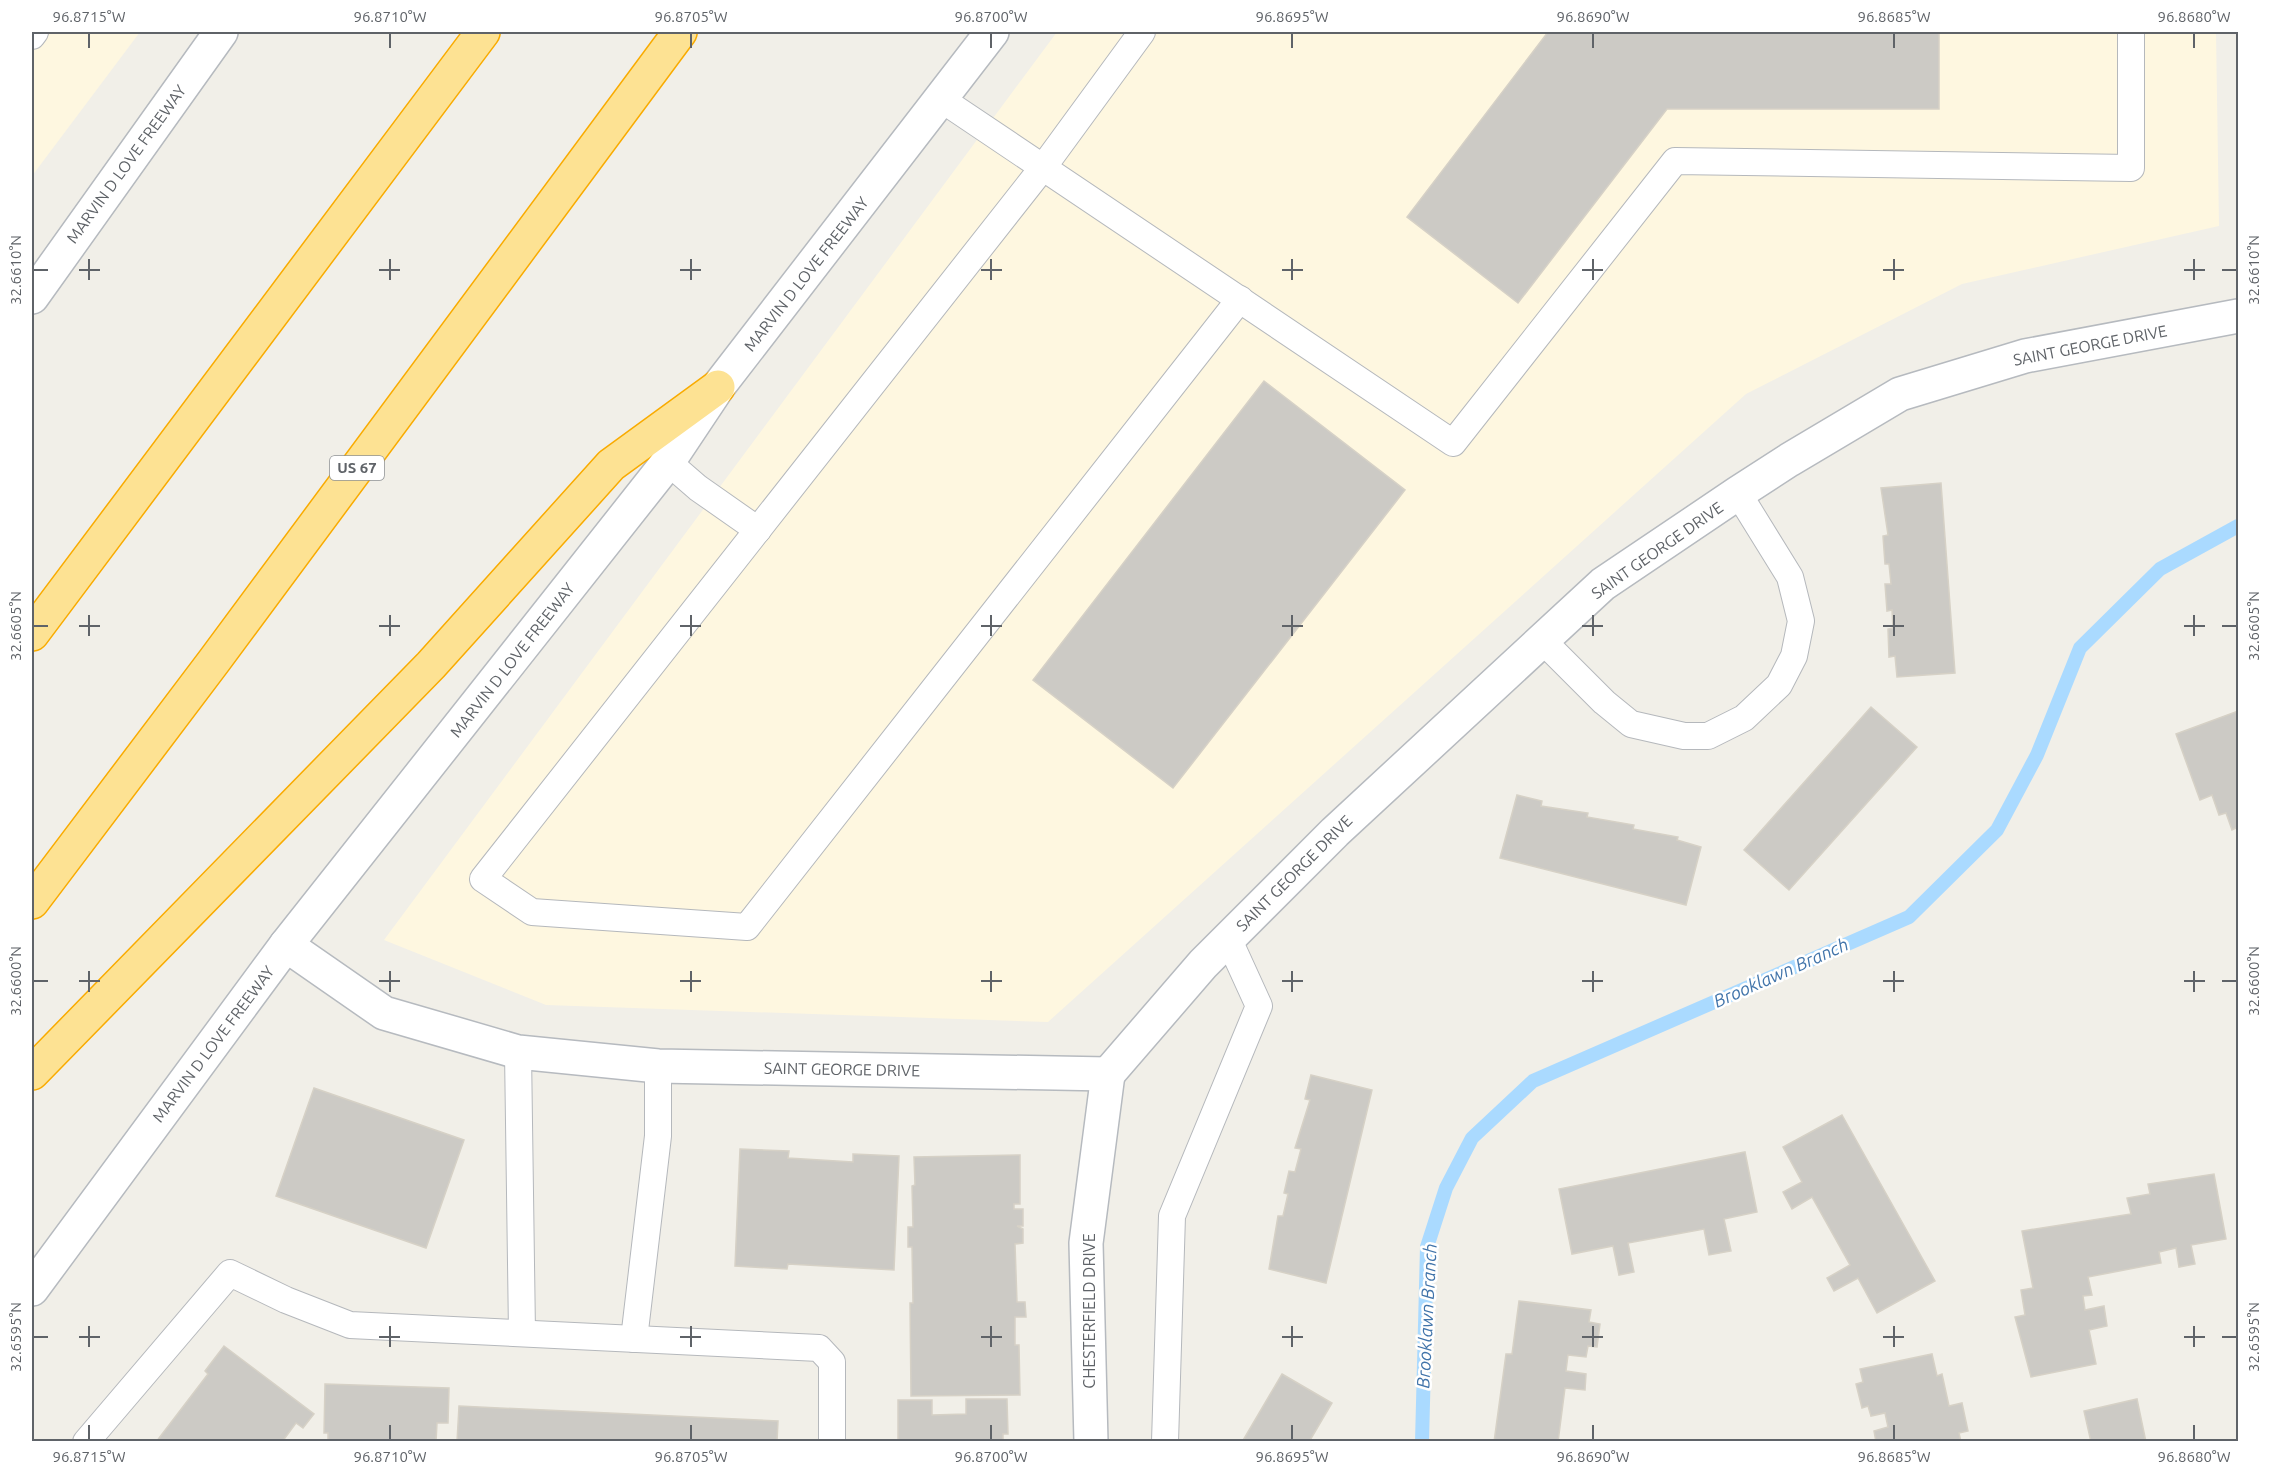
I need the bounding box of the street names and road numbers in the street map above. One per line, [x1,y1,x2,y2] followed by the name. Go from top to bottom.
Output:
[63,81,190,246] street label: MARVIN D LOVE FREEWAY
[740,193,872,355] street label: MARVIN D LOVE FREEWAY
[2012,321,2168,369] street label: SAINT GEORGE DRIVE
[330,456,384,480] road number: US 67
[1588,498,1726,602] street label: SAINT GEORGE DRIVE
[446,579,578,741] street label: MARVIN D LOVE FREEWAY
[1232,811,1356,935] street label: SAINT GEORGE DRIVE
[148,962,278,1126] street label: MARVIN D LOVE FREEWAY
[764,1059,920,1079] street label: SAINT GEORGE DRIVE
[1080,1233,1098,1389] street label: CHESTERFIELD DRIVE

